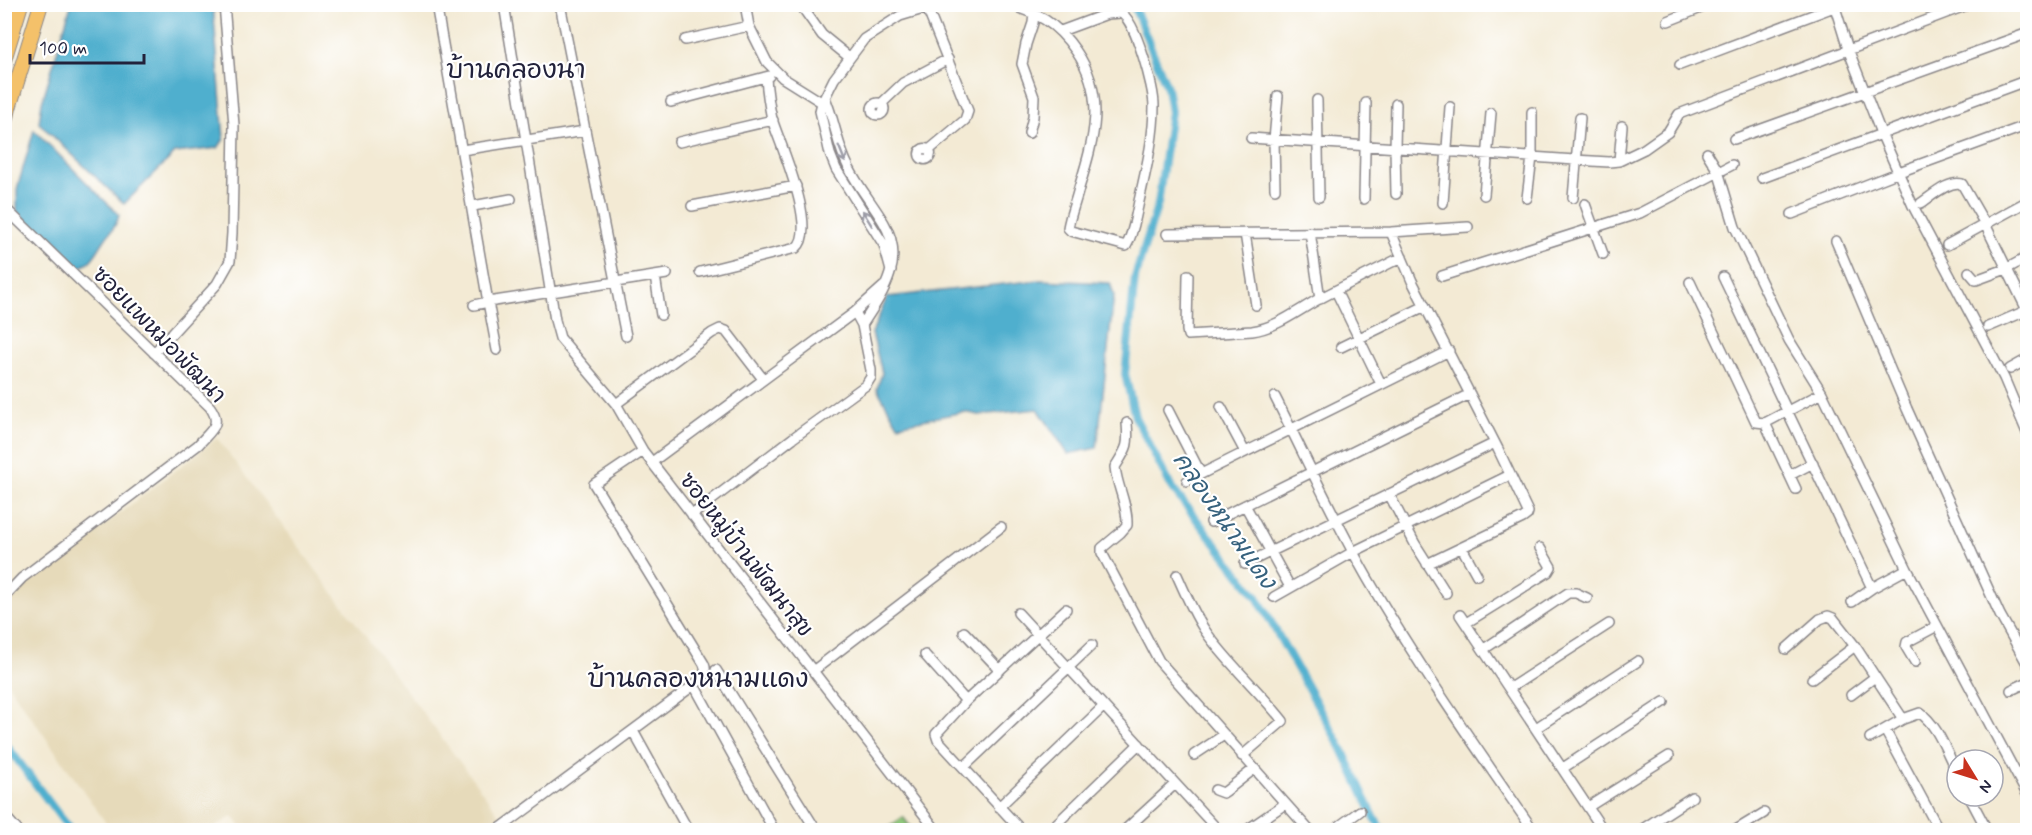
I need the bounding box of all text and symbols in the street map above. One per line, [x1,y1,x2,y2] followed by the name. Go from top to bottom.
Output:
[30,27,144,65] scale bar
[39,37,87,61] text: 100 m
[446,53,586,88] district label: บ้านคลองนา
[837,144,848,162] one-way arrow
[861,210,873,227] one-way arrow
[86,261,231,410] street label: ซอยแพหมอพัฒนา
[1165,446,1283,597] water label: คลองหนามแดง
[672,466,820,644] street label: ซอยหมู่บ้านพัฒนาสุข
[587,662,809,697] district label: บ้านคลองหนามแดง
[1945,748,2005,808] north arrow
[1974,776,1997,797] text: N

